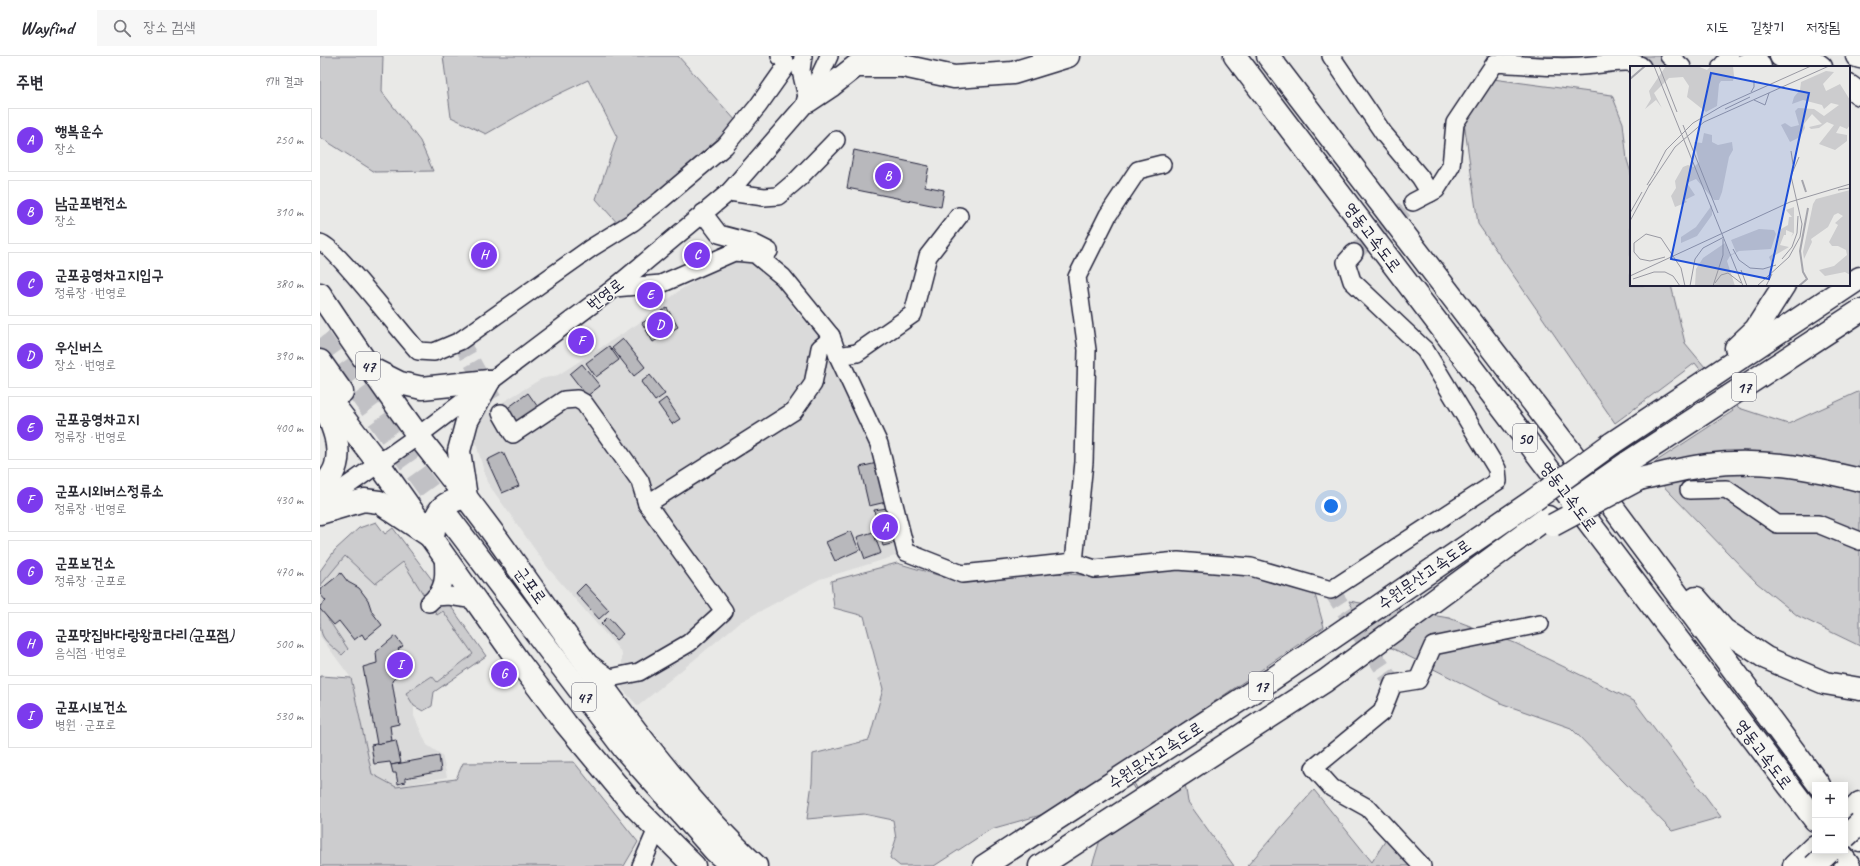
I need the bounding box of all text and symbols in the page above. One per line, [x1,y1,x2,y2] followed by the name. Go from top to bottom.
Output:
[97,10,377,46] search box
[20,16,73,40] text: Wayfind
[111,17,133,39] icon: search
[143,18,195,37] text: 장소 검색
[1706,19,1728,36] text: 지도
[1750,19,1784,36] text: 길찾기
[1806,19,1840,36] text: 저장됨
[1630,66,1850,286] inset map
[16,72,43,93] text: 주변
[264,74,304,90] text: 9개 결과
[55,122,103,141] text: 행복운수
[27,132,33,148] text: A
[275,132,303,148] text: 250 m
[55,141,76,157] text: 장소
[875,161,901,191] pin: B
[55,194,127,213] text: 남군포변전소
[1340,198,1406,276] street label: 영동고속도로
[27,204,33,220] text: B
[275,204,303,220] text: 310 m
[55,213,76,229] text: 장소
[471,240,497,270] pin: H
[684,240,710,270] pin: C
[55,266,164,285] text: 군포공영차고지입구
[583,273,628,315] street label: 번영로
[27,276,33,292] text: C
[275,276,303,292] text: 380 m
[637,280,663,310] pin: E
[55,285,127,301] text: 정류장 · 번영로
[647,310,673,340] pin: D
[568,326,594,356] pin: F
[55,338,103,357] text: 우신버스
[26,348,34,364] text: D
[275,348,303,364] text: 390 m
[356,352,380,380] road number: 47
[55,357,116,373] text: 장소 · 번영로
[1732,373,1756,401] road number: 17
[55,410,140,429] text: 군포공영차고지
[27,420,33,436] text: E
[275,420,303,436] text: 400 m
[1513,424,1537,452] road number: 50
[55,429,127,445] text: 정류장 · 번영로
[1536,457,1602,535] street label: 영동고속도로
[55,482,164,501] text: 군포시외버스정류소
[27,492,33,508] text: F
[275,492,303,508] text: 430 m
[1321,496,1341,516] your location
[55,501,127,517] text: 정류장 · 번영로
[872,512,898,542] pin: A
[1373,534,1475,614] street label: 수원문산고속도로
[55,554,115,573] text: 군포보건소
[510,563,551,608] street label: 군포로
[27,564,33,580] text: G
[275,564,303,580] text: 470 m
[55,573,127,589] text: 정류장 · 군포로
[55,626,234,645] text: 군포맛집바다랑왕코다리(군포점)
[26,636,34,652] text: H
[275,636,303,652] text: 500 m
[55,645,127,661] text: 음식점 · 번영로
[387,650,413,680] pin: I
[491,659,517,689] pin: G
[1249,672,1273,700] road number: 17
[572,683,596,711] road number: 47
[55,698,127,717] text: 군포시보건소
[27,708,33,724] text: I
[275,708,303,724] text: 530 m
[1731,715,1797,793] street label: 영동고속도로
[55,717,116,733] text: 병원 · 군포로
[1104,717,1207,794] street label: 수원문산고속도로
[1812,782,1848,854] map controls
[1812,782,1848,818] button: +
[1812,818,1848,854] button: −

